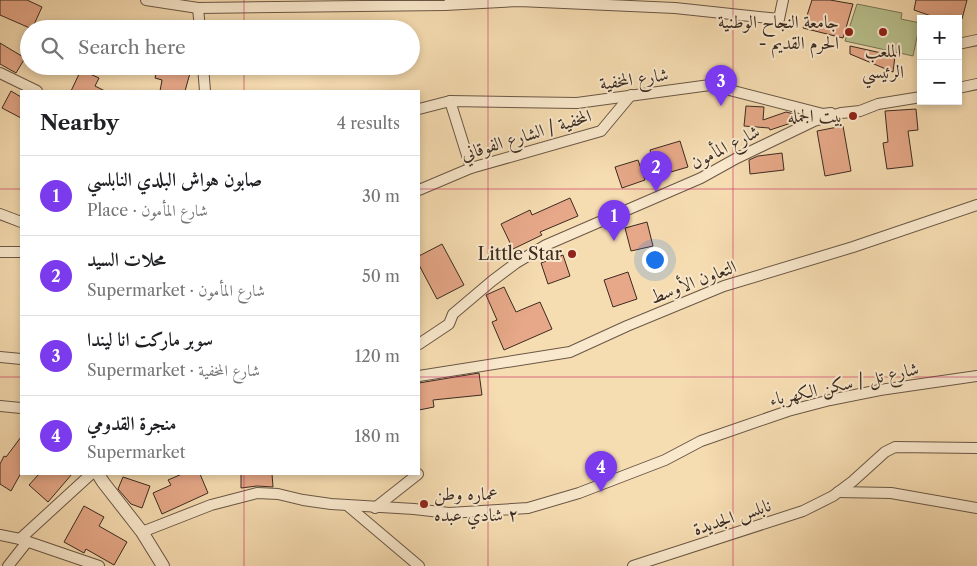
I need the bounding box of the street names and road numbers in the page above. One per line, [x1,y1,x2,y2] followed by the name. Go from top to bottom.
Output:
[598,63,670,99] street label: شارع المخفية
[458,105,595,169] street label: المخفية / الشارع الفوقاني
[686,118,765,177] street label: شارع المأمون
[646,254,739,309] street label: التعاون الأوسط
[767,357,922,414] street label: شارع تل / سكن الكهرباء
[690,494,774,541] street label: نابلس الجديدة

